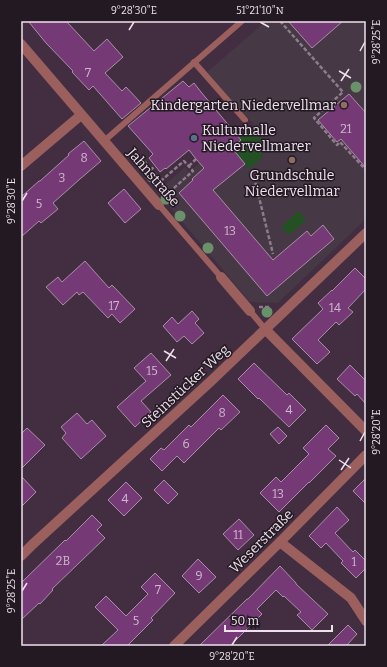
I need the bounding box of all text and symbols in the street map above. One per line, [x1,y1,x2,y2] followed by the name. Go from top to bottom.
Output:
[111,5,157,17] text: 9°28'30"E
[236,5,284,17] text: 51°21'10"N
[371,20,383,64] text: 9°28'25"E
[85,66,91,80] house number: 7
[151,97,336,114] place label: Kindergarten Niedervellmar
[339,100,349,110] marker: Kindergarten Niedervellmar
[202,122,311,155] place label: Kulturhalle Niedervellmarer
[340,122,352,136] house number: 21
[189,133,199,143] marker: Kulturhalle Niedervellmarer
[123,144,183,210] street label: Jahnstraße
[80,151,88,165] house number: 8
[287,155,297,165] marker: Grundschule Niedervellmar
[244,167,340,200] place label: Grundschule Niedervellmar
[59,171,66,185] house number: 3
[6,178,18,224] text: 9°28'30"E
[36,197,42,211] house number: 5
[224,224,236,238] house number: 13
[109,299,119,313] house number: 17
[329,301,341,315] house number: 14
[138,341,233,431] street label: Steinstücker Weg
[146,364,158,378] house number: 15
[285,403,293,417] house number: 4
[218,406,226,420] house number: 8
[371,409,383,455] text: 9°28'20"E
[182,437,190,451] house number: 6
[272,487,284,501] house number: 13
[121,492,129,506] house number: 4
[226,506,297,577] street label: Weserstraße
[233,528,243,542] house number: 11
[56,554,70,568] house number: 2B
[352,555,357,569] house number: 1
[6,569,18,613] text: 9°28'25"E
[195,569,203,583] house number: 9
[155,583,161,597] house number: 7
[225,607,332,633] scale bar
[133,614,139,628] house number: 5
[231,614,260,628] text: 50 m
[209,651,255,663] text: 9°28'20"E

